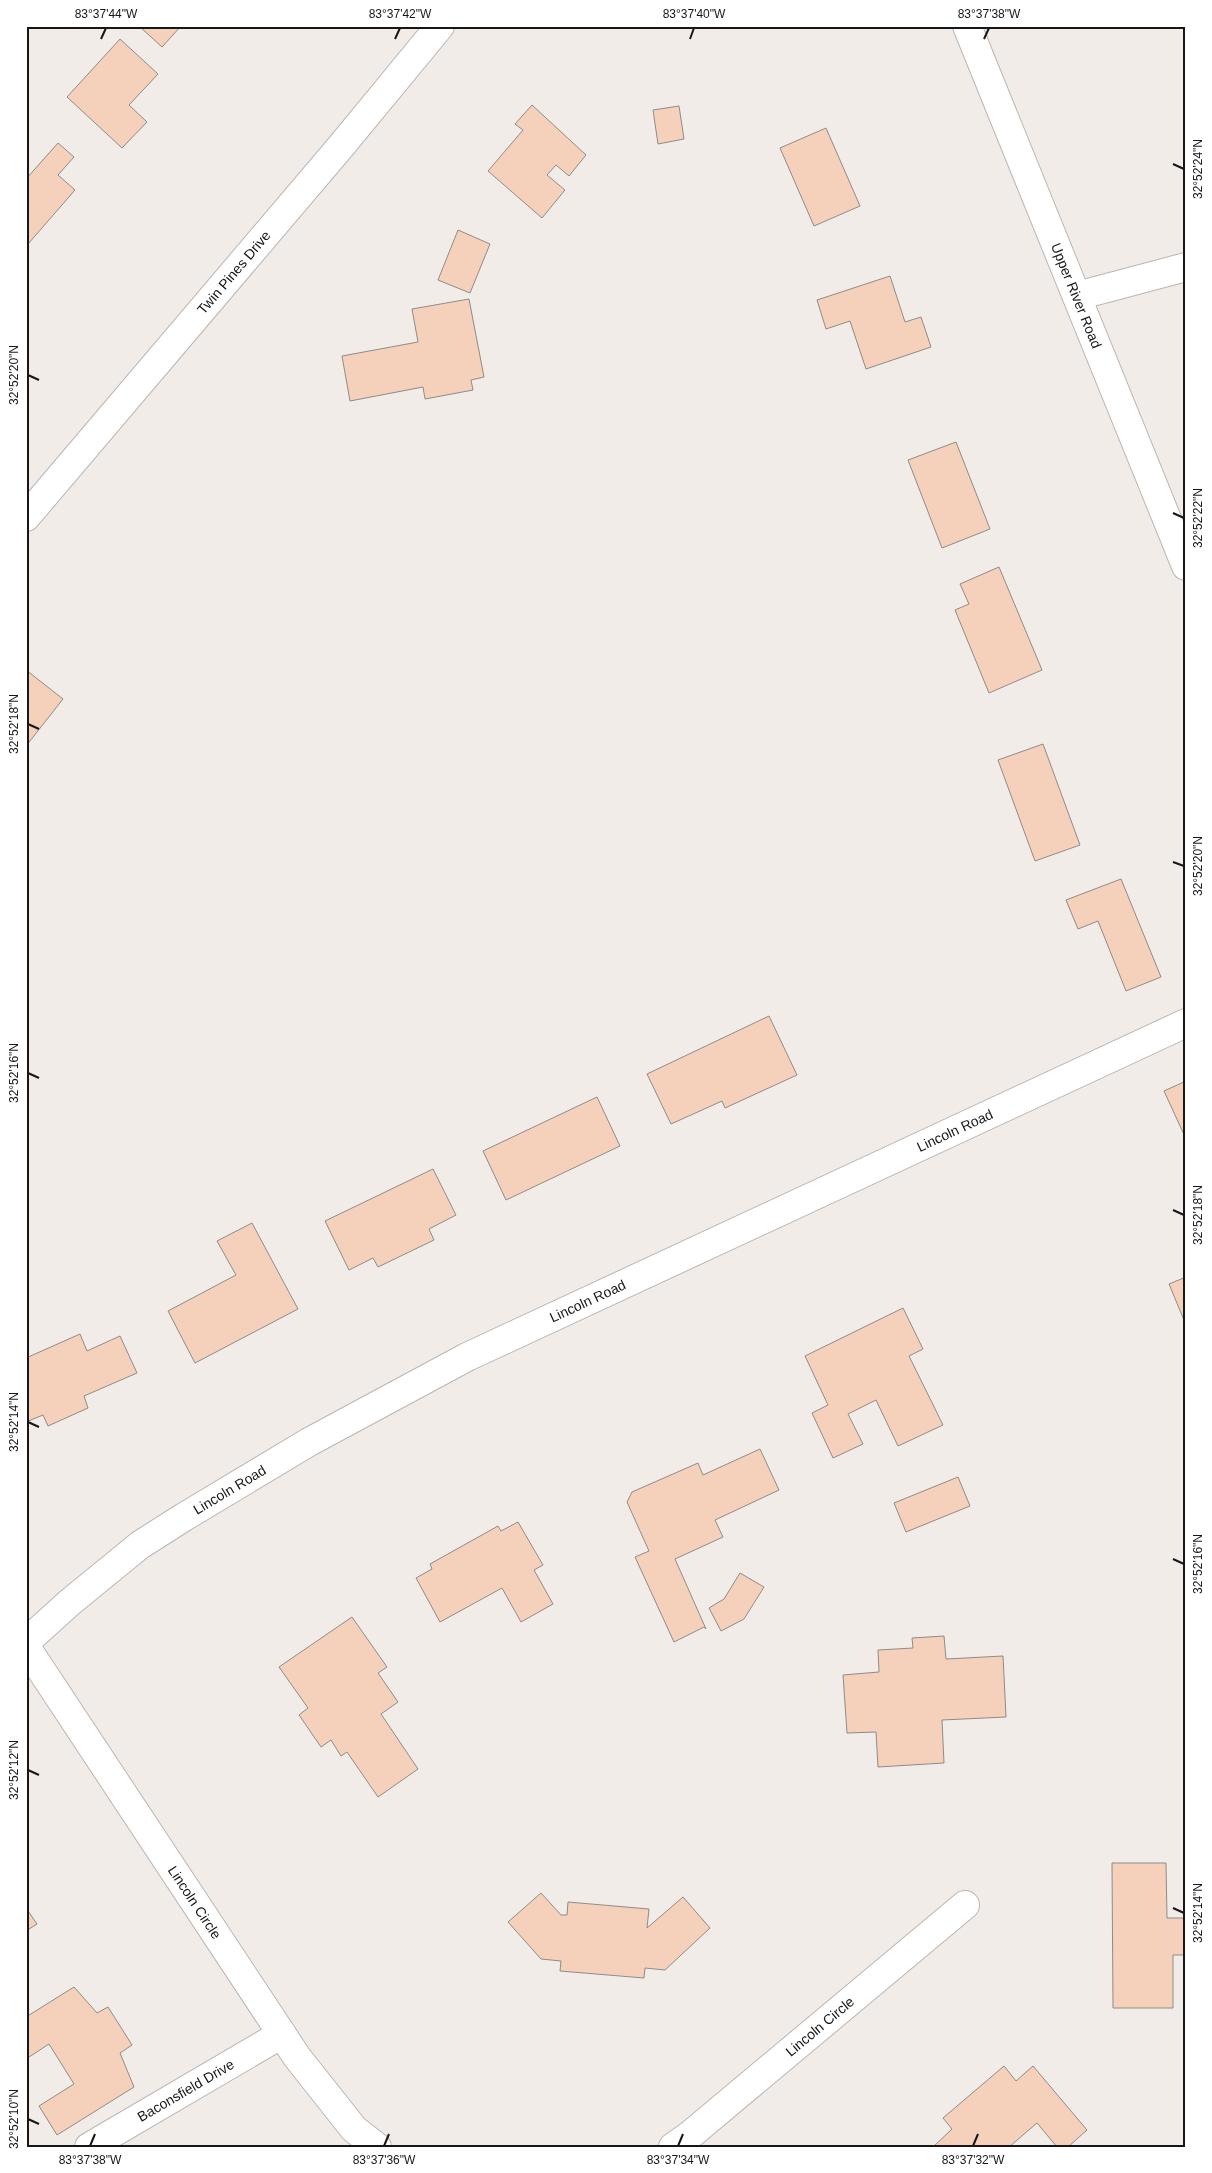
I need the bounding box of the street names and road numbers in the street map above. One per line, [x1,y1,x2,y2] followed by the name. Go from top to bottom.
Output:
[194,227,274,317] street label: Twin Pines Drive
[1048,241,1105,351] street label: Upper River Road
[914,1106,995,1155] street label: Lincoln Road
[547,1277,628,1325] street label: Lincoln Road
[190,1462,269,1518] street label: Lincoln Road
[165,1863,225,1942] street label: Lincoln Circle
[782,1993,857,2060] street label: Lincoln Circle
[135,2056,237,2125] street label: Baconsfield Drive

